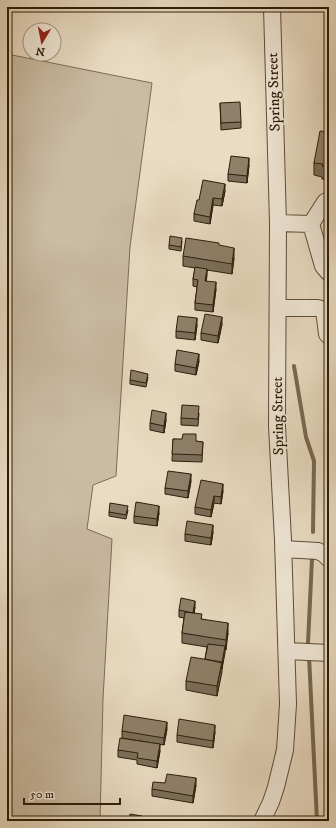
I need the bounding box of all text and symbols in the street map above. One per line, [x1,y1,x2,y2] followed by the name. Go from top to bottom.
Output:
[22,22,62,62] north arrow
[35,43,46,59] text: N
[263,52,285,132] street label: Spring Street
[268,376,288,455] street label: Spring Street
[24,780,120,806] scale bar
[30,787,54,802] text: 50 m

